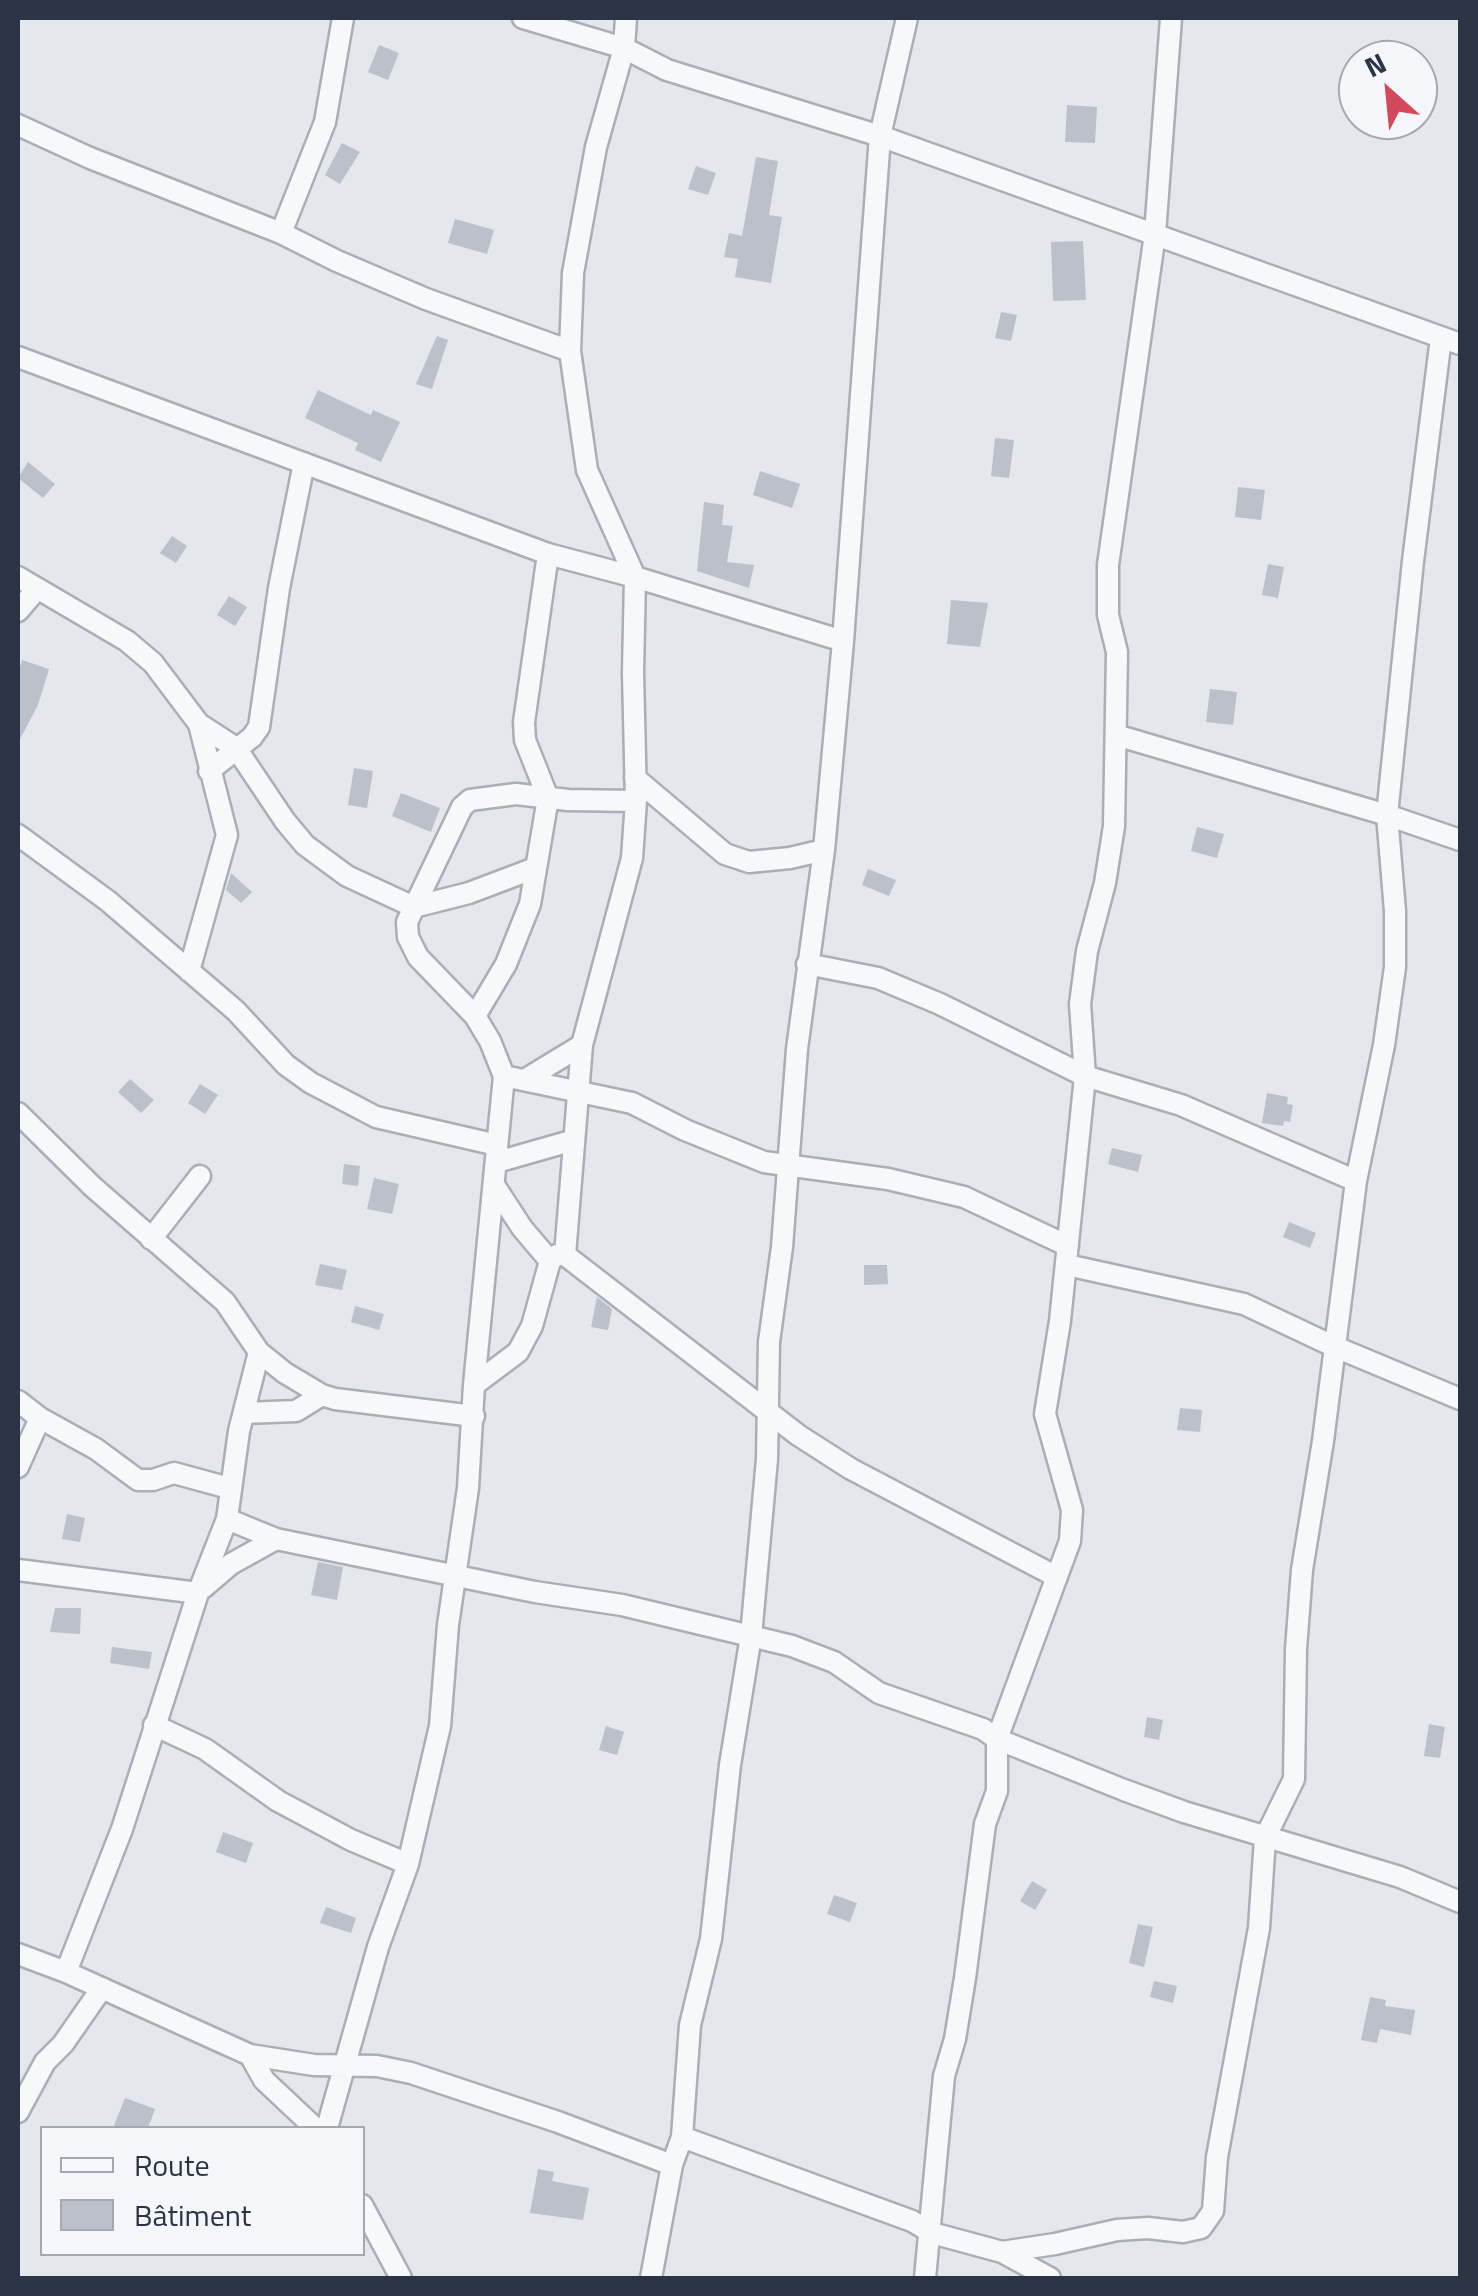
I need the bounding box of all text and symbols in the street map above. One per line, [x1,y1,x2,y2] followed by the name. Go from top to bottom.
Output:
[1338,40,1438,140] north arrow
[1357,41,1393,88] text: N
[40,2126,365,2256] legend
[134,2142,210,2188] text: Route
[134,2192,251,2238] text: Bâtiment

